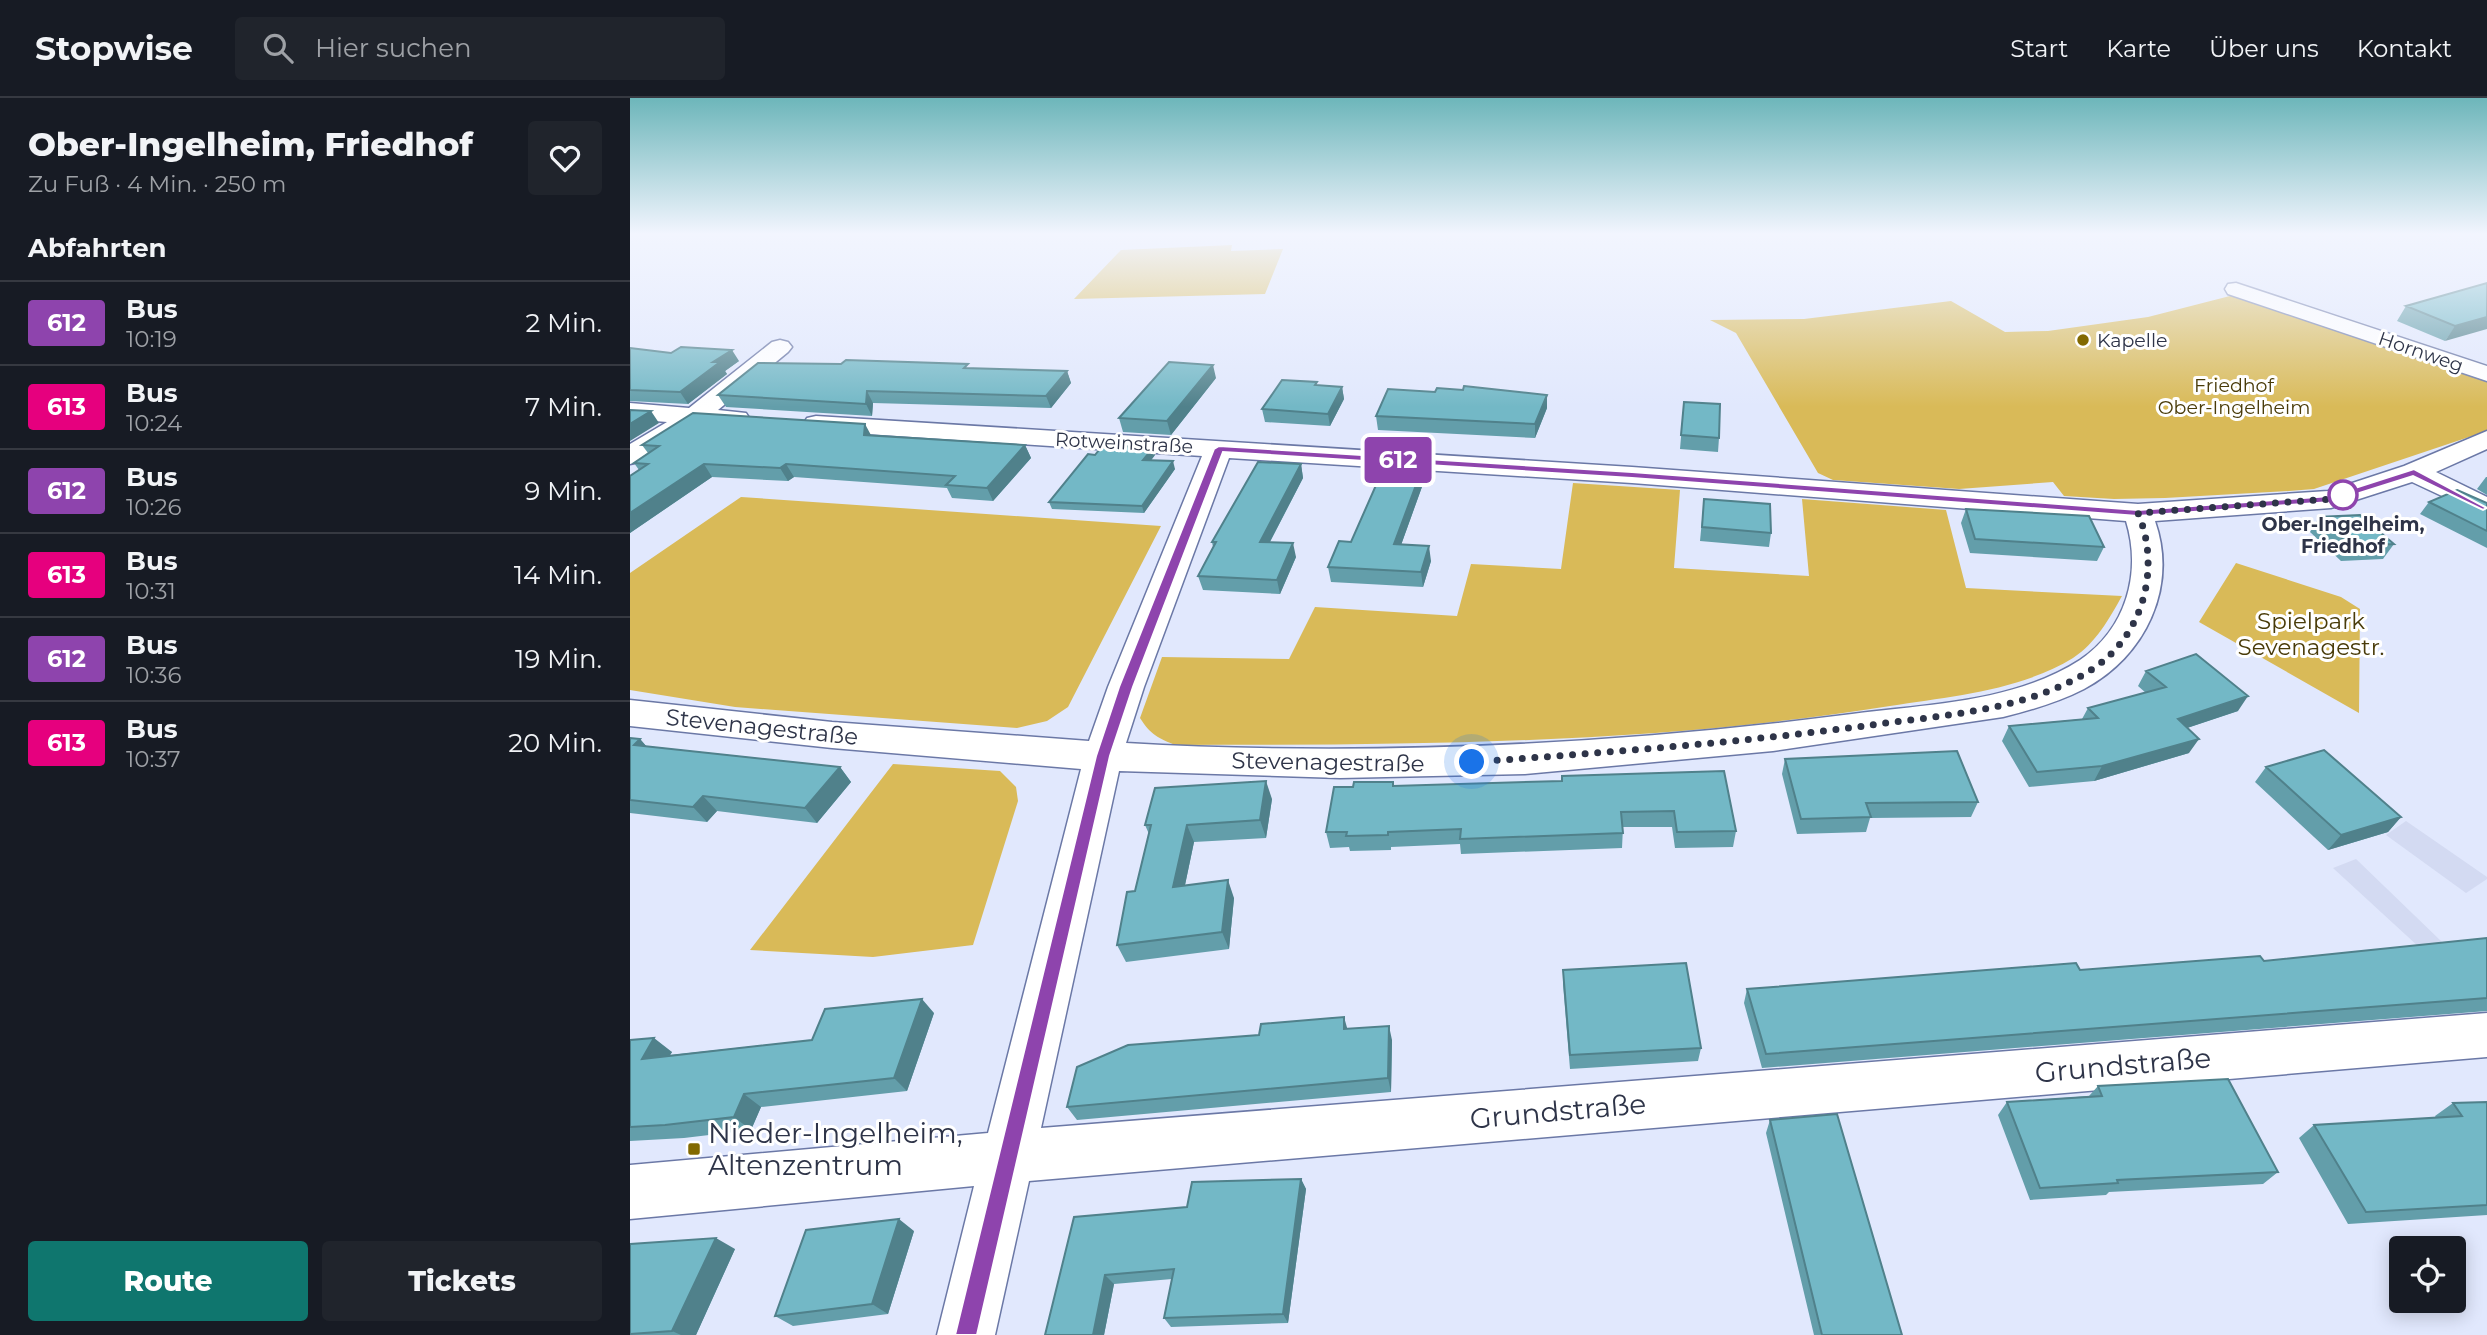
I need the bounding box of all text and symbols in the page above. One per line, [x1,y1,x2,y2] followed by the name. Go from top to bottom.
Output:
[235,17,725,80] search box
[35,28,193,68] text: Stopwise
[259,29,297,67] icon: search
[315,32,471,64] text: Hier suchen
[2010,34,2068,63] text: Start
[2106,34,2171,63] text: Karte
[2209,34,2319,63] text: Über uns
[2357,34,2452,63] text: Kontakt
[528,121,602,195] button: heart
[28,124,473,164] text: Ober-Ingelheim, Friedhof
[28,170,287,198] text: Zu Fuß · 4 Min. · 250 m
[28,232,167,264] text: Abfahrten
[126,293,178,325] text: Bus
[526,307,602,339] text: 2 Min.
[47,308,86,337] text: 612
[126,325,177,353] text: 10:19
[2375,327,2467,377] street label: Hornweg
[2097,329,2168,352] place label: Kapelle
[2075,332,2091,348] marker: Kapelle
[2158,374,2310,419] park label: Friedhof Ober-Ingelheim
[126,377,178,409] text: Bus
[525,391,602,423] text: 7 Min.
[47,392,86,421] text: 613
[126,409,182,437] text: 10:24
[1054,428,1194,458] street label: Rotweinstraße
[1358,437,1438,483] line badge: 612
[1379,445,1417,474] text: 612
[126,461,178,493] text: Bus
[524,475,602,507] text: 9 Min.
[47,476,86,505] text: 612
[2328,480,2358,510] marker: Ober-Ingelheim, Friedhof
[126,493,181,521] text: 10:26
[2262,513,2424,558] place label: Ober-Ingelheim, Friedhof
[126,545,178,577] text: Bus
[514,559,602,591] text: 14 Min.
[47,560,86,589] text: 613
[126,577,176,605] text: 10:31
[2237,607,2385,661] park label: Spielpark Sevenagestr.
[126,629,178,661] text: Bus
[515,643,602,675] text: 19 Min.
[47,644,86,673] text: 612
[126,661,181,689] text: 10:36
[664,703,860,751] street label: Stevenagestraße
[126,713,178,745] text: Bus
[508,727,602,759] text: 20 Min.
[47,728,86,757] text: 613
[1454,744,1489,779] your location
[126,745,181,773] text: 10:37
[1231,746,1425,778] street label: Stevenagestraße
[2033,1040,2213,1090] street label: Grundstraße
[1468,1086,1648,1136] street label: Grundstraße
[708,1116,963,1182] place label: Nieder-Ingelheim, Altenzentrum
[686,1141,702,1157] marker: Nieder-Ingelheim, Altenzentrum
[2389,1236,2466,1313] map controls
[2389,1236,2466,1313] button: locate
[28,1241,308,1321] button: Route
[322,1241,602,1321] button: Tickets

